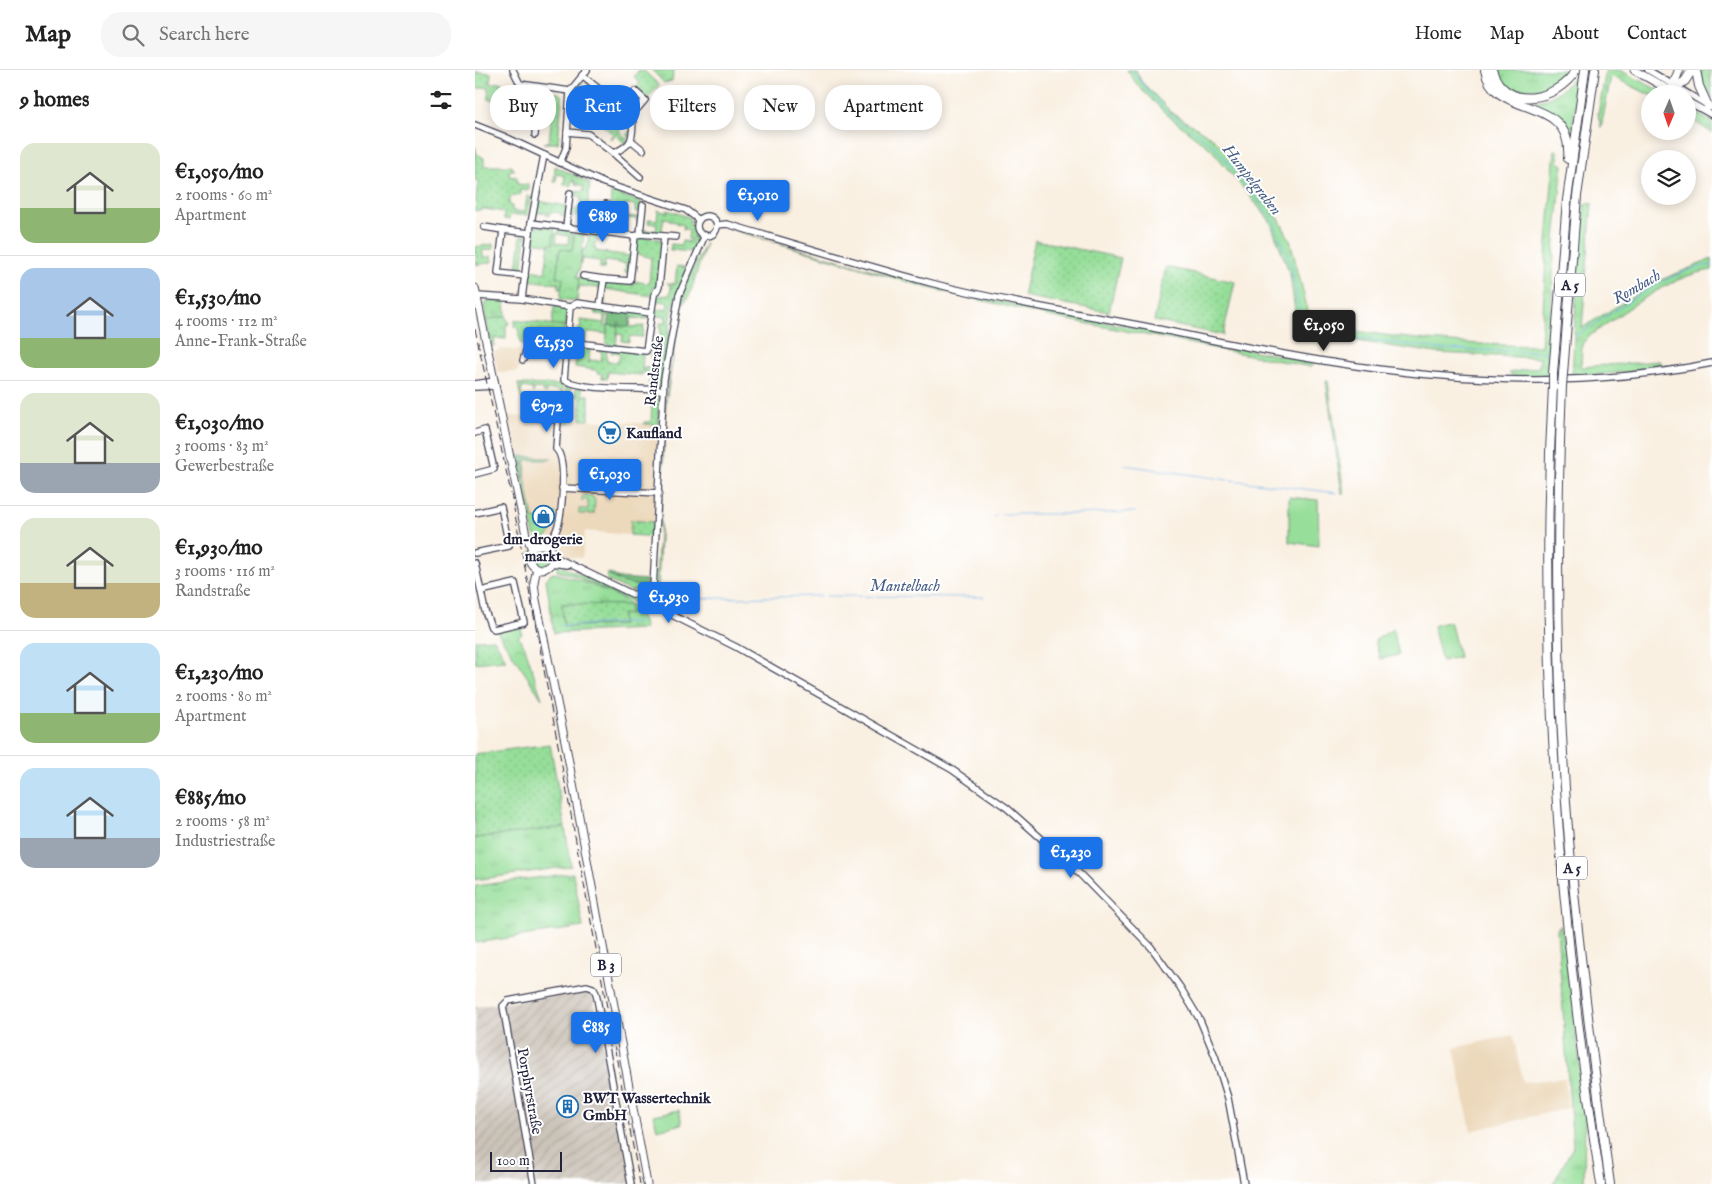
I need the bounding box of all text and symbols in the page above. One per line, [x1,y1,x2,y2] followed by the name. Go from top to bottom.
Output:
[101,12,451,57] search box
[25,19,71,50] text: Map
[119,21,147,49] icon: search
[159,23,250,47] text: Search here
[1415,23,1462,46] text: Home
[1490,23,1524,46] text: Map
[1552,23,1599,46] text: About
[1627,23,1687,46] text: Contact
[490,85,556,130] chip: Buy
[566,85,640,130] chip: Rent
[650,85,734,130] chip: Filters
[744,85,815,130] chip: New
[825,85,942,130] chip: Apartment
[1641,85,1696,140] north arrow
[1641,85,1696,205] map controls
[427,86,455,114] icon: filters
[20,87,89,114] text: 9 homes
[1217,140,1285,220] water label: Humpelgraben
[1641,150,1696,205] button: layers
[175,159,264,186] text: €1,050/mo
[60,163,120,223] icon: home
[717,180,799,222] pin: €1,010
[175,186,273,206] text: 2 rooms · 60 m²
[737,186,779,206] text: €1,010
[573,200,633,243] pin: €889
[175,206,246,226] text: Apartment
[589,207,617,227] text: €889
[1609,266,1665,309] water label: Rombach
[1555,274,1585,296] road number: A 5
[175,285,261,312] text: €1,530/mo
[60,288,120,348] icon: home
[1283,310,1365,352] pin: €1,050
[175,312,278,332] text: 4 rooms · 112 m²
[1303,316,1345,336] text: €1,050
[513,326,595,369] pin: €1,530
[175,332,307,352] text: Anne-Frank-Straße
[534,333,574,353] text: €1,530
[641,335,668,407] street label: Randstraße
[517,390,577,433] pin: €972
[531,397,563,417] text: €972
[175,410,264,437] text: €1,030/mo
[60,413,120,473] icon: home
[598,421,622,445] supermarket icon: Kaufland
[626,424,683,443] place label: Kaufland
[175,437,269,457] text: 3 rooms · 83 m²
[175,457,274,477] text: Gewerbestraße
[569,458,651,501] pin: €1,030
[589,465,631,485] text: €1,030
[531,504,555,528] shop icon: dm-drogerie markt
[503,530,583,566] place label: dm-drogerie markt
[175,535,263,562] text: €1,930/mo
[60,538,120,598] icon: home
[175,562,275,582] text: 3 rooms · 116 m²
[870,577,940,597] water label: Mantelbach
[175,582,251,602] text: Randstraße
[628,582,710,624] pin: €1,930
[649,588,689,608] text: €1,930
[175,660,263,687] text: €1,230/mo
[60,663,120,723] icon: home
[175,687,272,707] text: 2 rooms · 80 m²
[175,707,246,727] text: Apartment
[175,785,246,812] text: €885/mo
[60,788,120,848] icon: home
[175,812,270,832] text: 2 rooms · 58 m²
[175,832,275,852] text: Industriestraße
[1030,836,1112,879] pin: €1,230
[1051,843,1091,863] text: €1,230
[1557,856,1587,880] road number: A 5
[591,954,621,976] road number: B 3
[566,1012,626,1054] pin: €885
[582,1018,610,1038] text: €885
[513,1046,546,1136] street label: Porphyrstraße
[583,1089,712,1125] place label: BWT Wassertechnik GmbH
[555,1095,579,1119] building icon: BWT Wassertechnik GmbH
[490,1149,563,1172] scale bar
[497,1152,530,1170] text: 100 m

